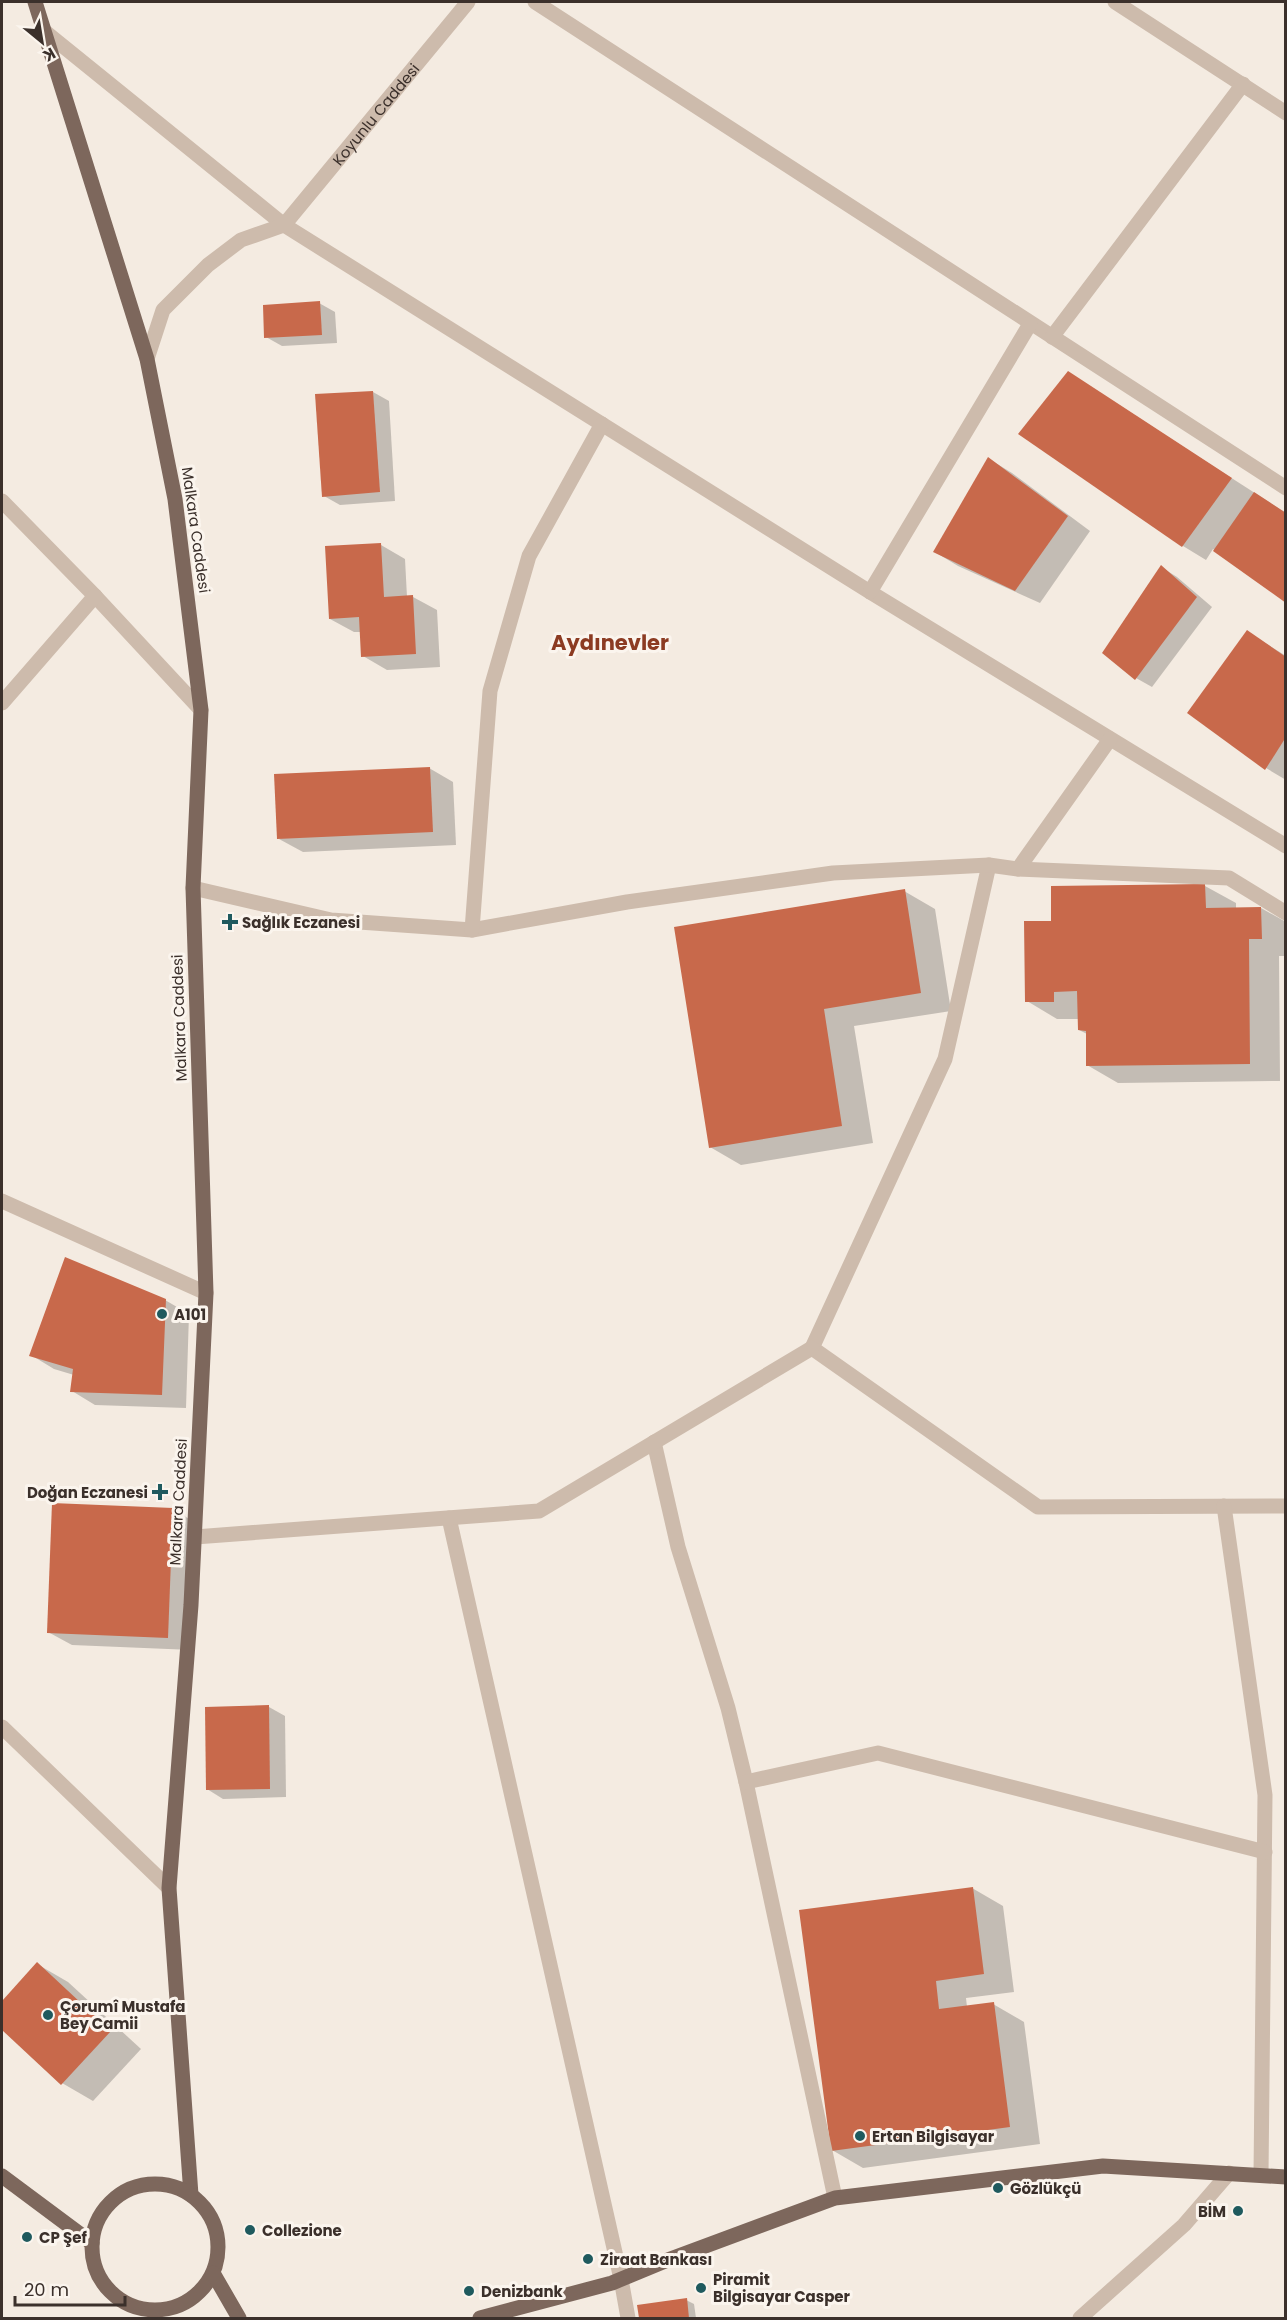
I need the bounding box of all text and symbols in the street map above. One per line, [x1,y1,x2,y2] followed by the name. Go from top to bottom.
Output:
[12,12,72,72] north arrow
[39,42,60,67] text: K
[327,59,424,169] street label: Koyunlu Caddesi
[177,466,215,594] street label: Malkara Caddesi
[551,628,669,657] district label: Aydınevler
[242,912,360,933] place label: Sağlık Eczanesi
[223,915,237,929] marker: Sağlık Eczanesi
[166,954,192,1082] street label: Malkara Caddesi
[174,1304,206,1325] place label: A101
[155,1307,169,1321] marker: A101
[164,1438,192,1566] street label: Malkara Caddesi
[27,1482,148,1503] place label: Doğan Eczanesi
[153,1485,167,1499] marker: Doğan Eczanesi
[60,1996,186,2034] place label: Çorumî Mustafa Bey Camii
[41,2008,55,2022] marker: Çorumî Mustafa Bey Camii
[872,2126,995,2147] place label: Ertan Bilgisayar
[853,2129,867,2143] marker: Ertan Bilgisayar
[1010,2178,1081,2199] place label: Gözlükçü
[991,2181,1005,2195] marker: Gözlükçü
[1198,2201,1226,2222] place label: BİM
[1231,2204,1245,2218] marker: BİM
[262,2220,342,2241] place label: Collezione
[243,2223,257,2237] marker: Collezione
[39,2227,87,2248] place label: CP Şef
[20,2230,34,2244] marker: CP Şef
[600,2249,712,2270] place label: Ziraat Bankası
[581,2252,595,2266] marker: Ziraat Bankası
[15,2269,124,2307] scale bar
[713,2269,851,2307] place label: Piramit Bilgisayar Casper
[24,2277,69,2302] text: 20 m
[481,2281,564,2302] place label: Denizbank
[694,2281,708,2295] marker: Piramit Bilgisayar Casper
[462,2284,476,2298] marker: Denizbank

